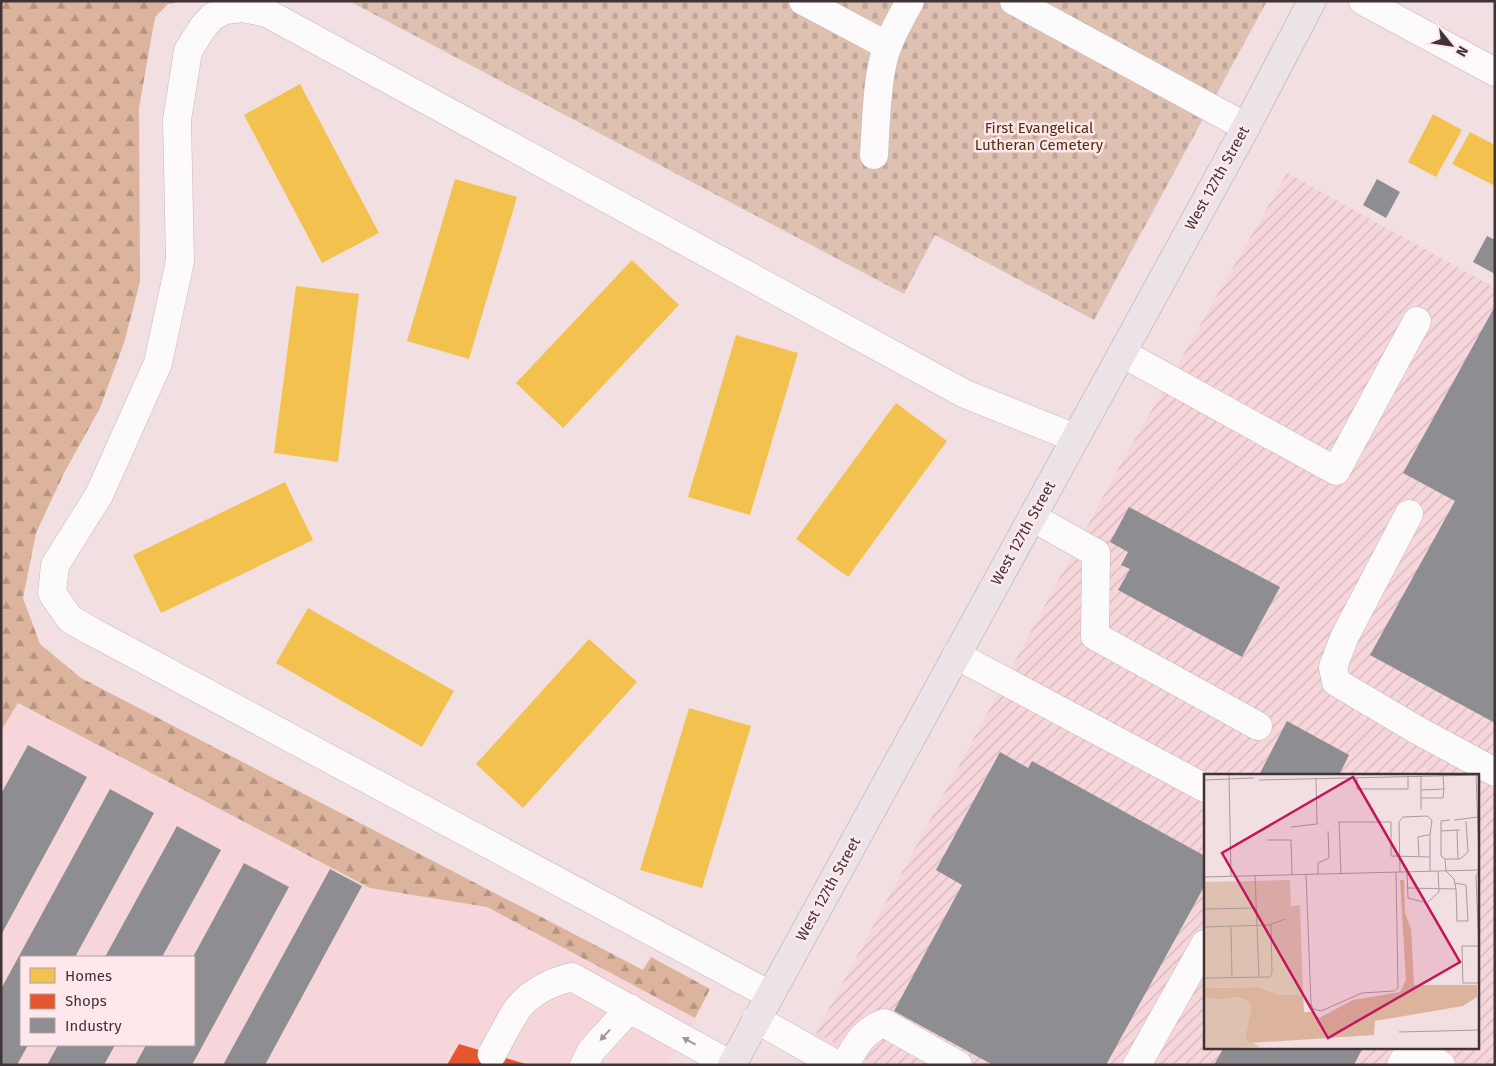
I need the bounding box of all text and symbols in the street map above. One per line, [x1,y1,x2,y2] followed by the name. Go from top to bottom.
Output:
[1426,20,1476,70] north arrow
[1452,43,1472,60] text: N
[975,119,1104,154] park label: First Evangelical Lutheran Cemetery
[1181,122,1253,233] street label: West 127th Street
[987,477,1059,588] street label: West 127th Street
[1204,774,1478,1048] inset map
[792,833,864,944] street label: West 127th Street
[20,956,195,1046] legend
[65,967,112,985] text: Homes
[65,992,107,1010] text: Shops
[65,1017,122,1035] text: Industry
[599,1029,611,1041] one-way arrow
[682,1037,696,1045] one-way arrow

